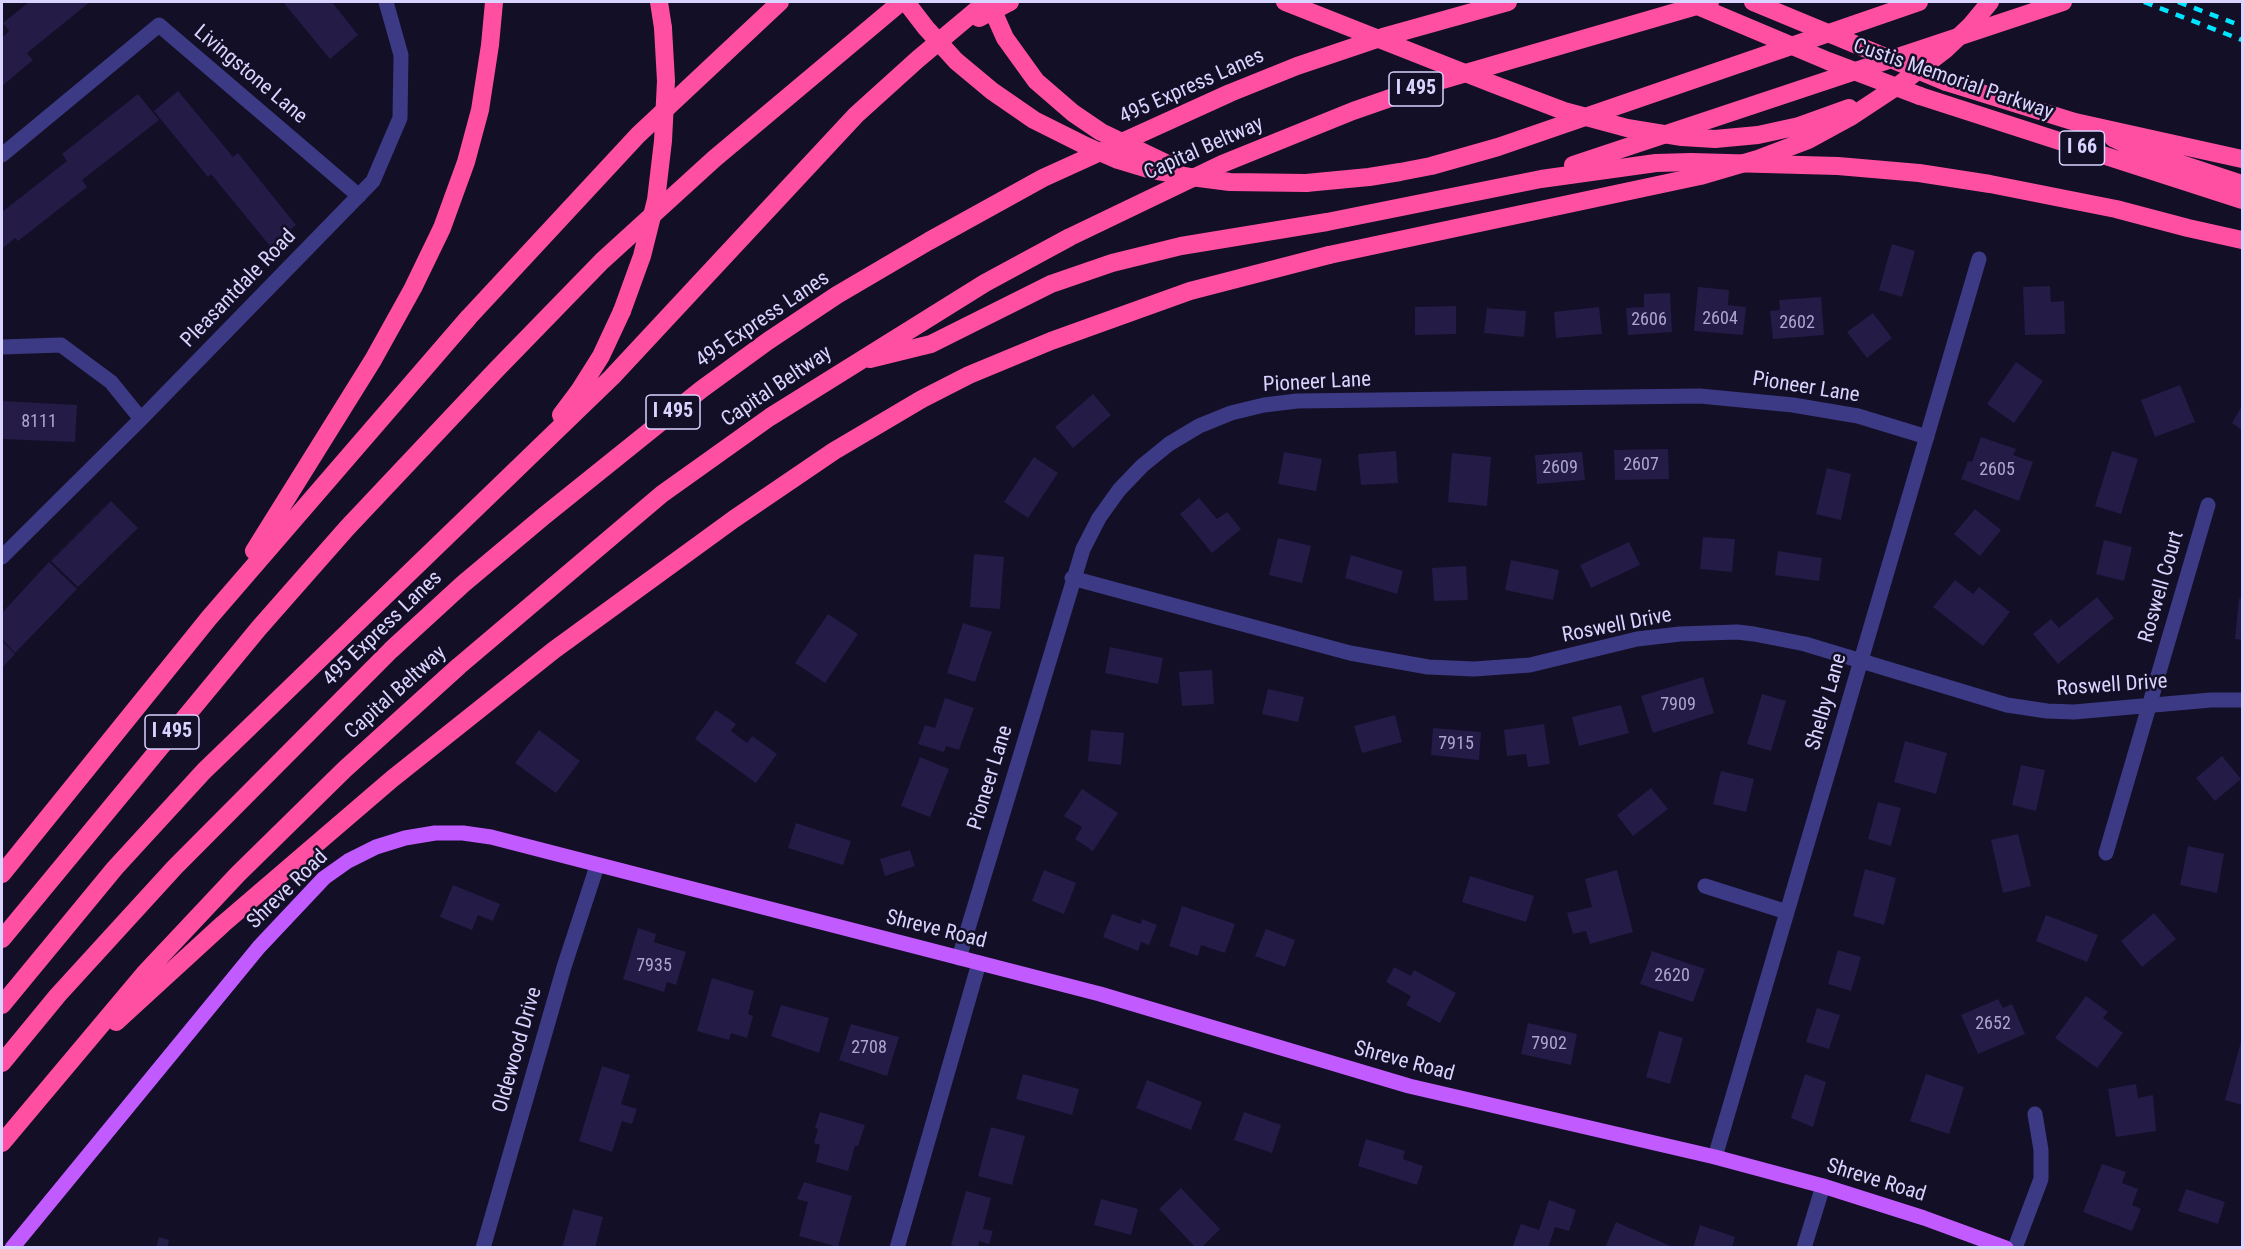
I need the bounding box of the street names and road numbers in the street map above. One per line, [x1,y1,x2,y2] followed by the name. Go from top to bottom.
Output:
[188,20,312,130] street label: Livingstone Lane
[1850,34,2056,126] street label: Custis Memorial Parkway
[1116,44,1268,130] street label: 495 Express Lanes
[1389,72,1443,106] road number: I 495
[1141,112,1267,186] street label: Capital Beltway
[2060,131,2104,165] road number: I 66
[176,225,302,353] street label: Pleasantdale Road
[691,266,835,374] street label: 495 Express Lanes
[717,341,837,433] street label: Capital Beltway
[1751,367,1861,409] street label: Pioneer Lane
[1262,368,1372,398] street label: Pioneer Lane
[646,395,700,429] road number: I 495
[2134,528,2190,646] street label: Roswell Court
[318,566,448,692] street label: 495 Express Lanes
[1560,603,1674,649] street label: Roswell Drive
[340,641,452,745] street label: Capital Beltway
[1801,651,1853,753] street label: Shelby Lane
[2056,670,2168,702] street label: Roswell Drive
[145,715,199,749] road number: I 495
[963,723,1019,833] street label: Pioneer Lane
[242,845,334,935] street label: Shreve Road
[883,905,989,955] street label: Shreve Road
[488,984,548,1116] street label: Oldewood Drive
[1351,1037,1457,1087] street label: Shreve Road
[1823,1154,1929,1208] street label: Shreve Road

